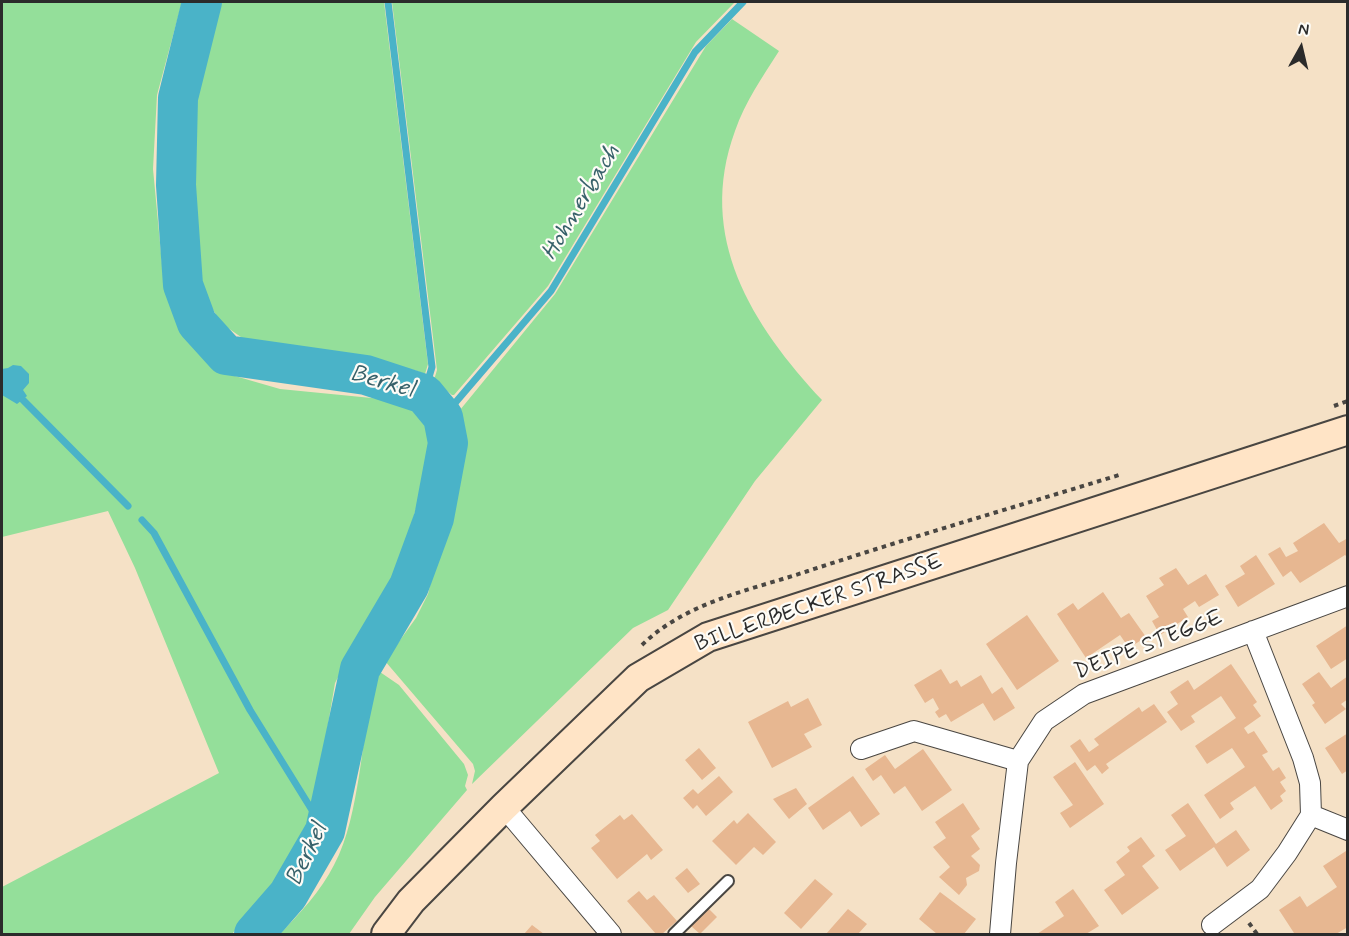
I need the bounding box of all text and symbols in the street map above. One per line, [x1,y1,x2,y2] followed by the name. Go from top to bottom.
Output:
[1271,18,1331,78] north arrow
[1297,19,1310,41] text: N
[536,140,628,266] water label: Hohnerbach
[346,360,418,406] water label: Berkel
[692,549,946,659] street label: BILLERBECKER STRASSE
[1071,606,1227,686] street label: DEIPE STEGGE
[281,819,335,891] water label: Berkel

